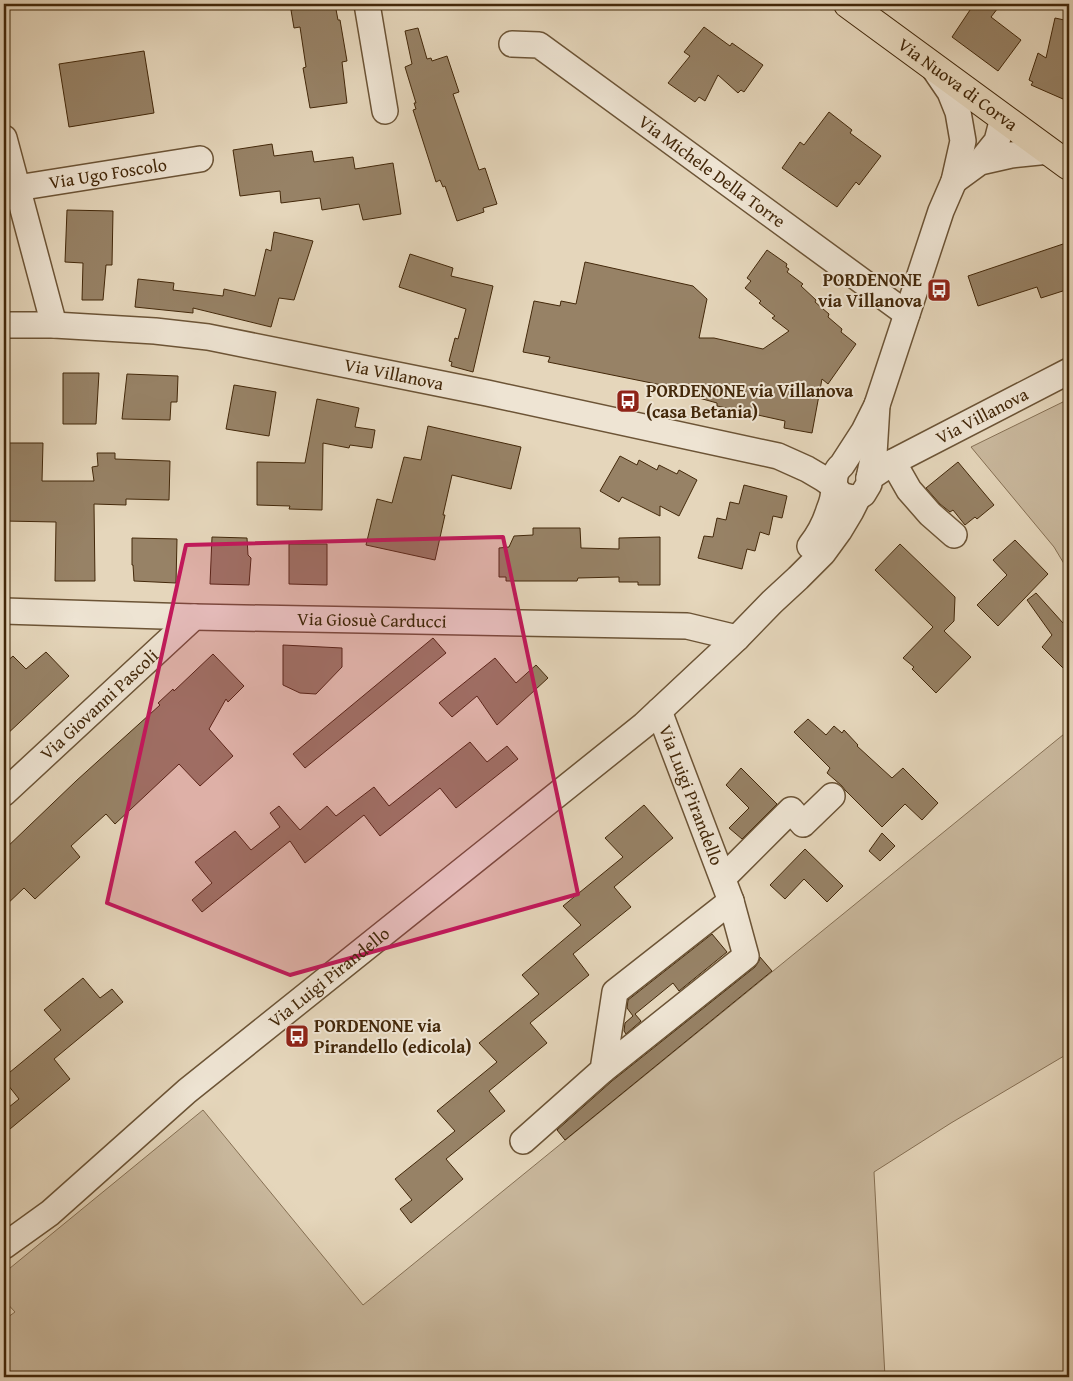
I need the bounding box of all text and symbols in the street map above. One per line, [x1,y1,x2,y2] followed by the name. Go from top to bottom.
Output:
[892,31,1024,137] street label: Via Nuova di Corva
[633,108,791,234] street label: Via Michele Della Torre
[47,150,169,196] street label: Via Ugo Foscolo
[818,266,923,314] place label: PORDENONE via Villanova
[926,277,952,303] bus stop icon: PORDENONE via Villanova
[342,351,446,397] street label: Via Villanova
[646,377,854,425] place label: PORDENONE via Villanova (casa Betania)
[931,380,1033,451] street label: Via Villanova
[615,388,641,414] bus stop icon: PORDENONE via Villanova (casa Betania)
[297,605,447,635] street label: Via Giosuè Carducci
[34,642,164,766] street label: Via Giovanni Pascoli
[652,721,731,869] street label: Via Luigi Pirandello
[262,920,395,1034] street label: Via Luigi Pirandello
[314,1012,471,1060] place label: PORDENONE via Pirandello (edicola)
[284,1023,310,1049] bus stop icon: PORDENONE via Pirandello (edicola)

